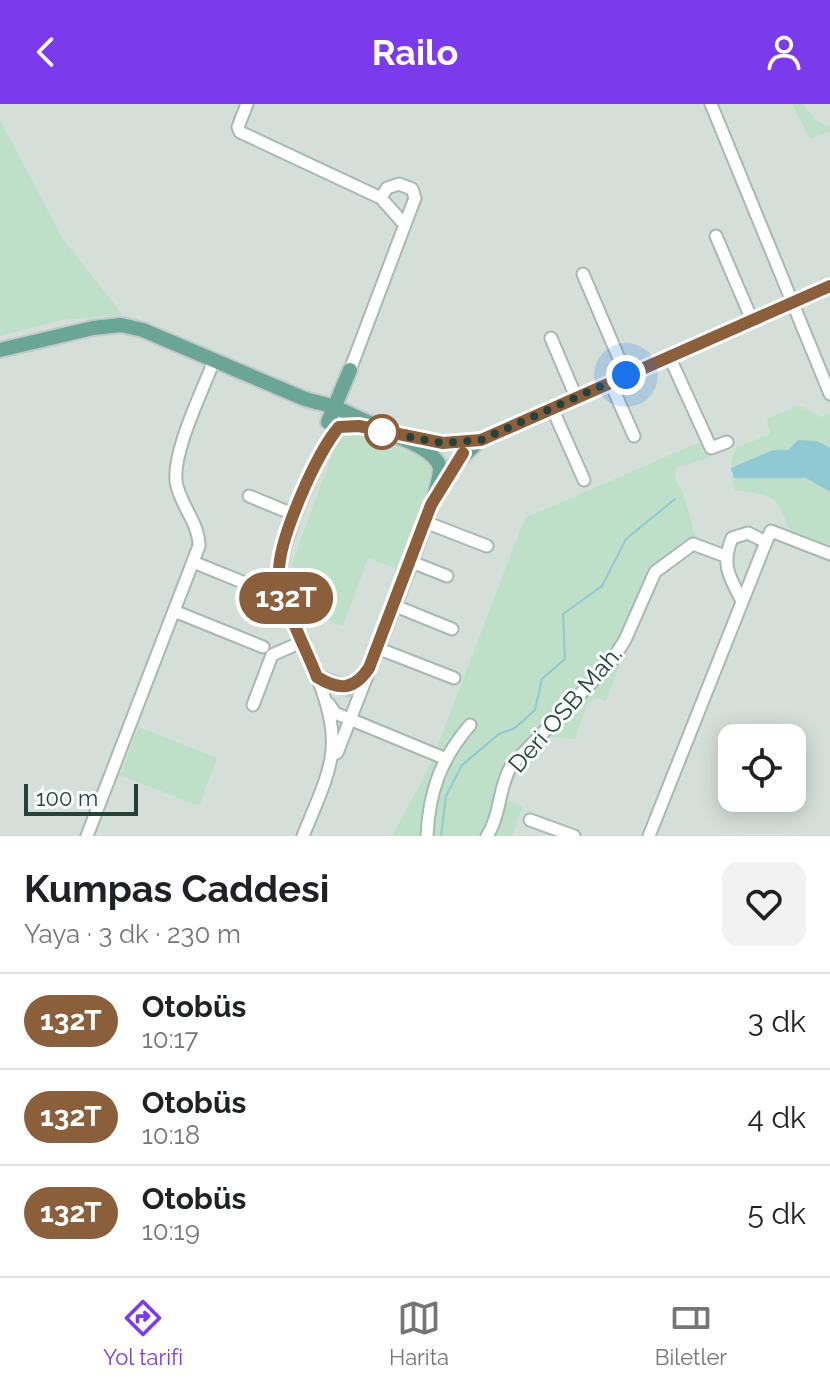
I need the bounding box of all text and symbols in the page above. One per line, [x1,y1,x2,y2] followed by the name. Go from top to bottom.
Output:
[24,30,68,74] icon: back
[762,30,806,74] icon: person
[372,31,458,73] text: Railo
[606,355,646,395] your location
[365,415,399,449] unlabelled marker
[230,572,342,624] line badge: 132T
[255,581,317,614] text: 132T
[502,640,628,778] street label: Deri OSB Mah.
[718,724,806,812] map controls
[718,724,806,812] button: locate
[24,780,138,816] scale bar
[36,785,98,811] text: 100 m
[722,862,806,946] button: heart
[24,866,330,911] text: Kumpas Caddesi
[24,919,241,949] text: Yaya · 3 dk · 230 m
[142,989,246,1024] text: Otobüs
[40,1004,102,1037] text: 132T
[748,1004,806,1039] text: 3 dk
[142,1024,199,1054] text: 10:17
[142,1085,246,1120] text: Otobüs
[40,1100,102,1133] text: 132T
[747,1100,806,1135] text: 4 dk
[142,1120,200,1150] text: 10:18
[142,1181,246,1216] text: Otobüs
[40,1196,102,1229] text: 132T
[747,1196,806,1231] text: 5 dk
[142,1216,200,1246] text: 10:19
[103,1296,183,1370] tab: Yol tarifi
[389,1296,449,1370] tab: Harita
[655,1296,727,1370] tab: Biletler

